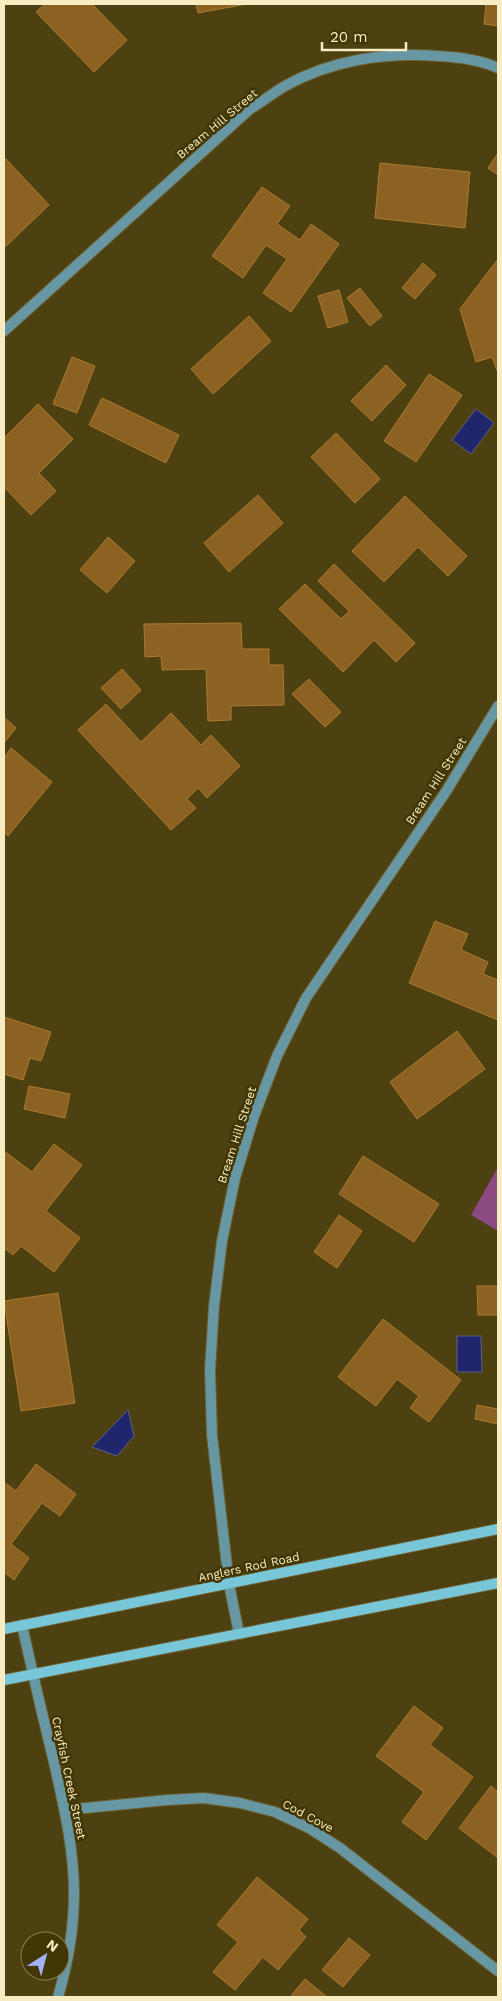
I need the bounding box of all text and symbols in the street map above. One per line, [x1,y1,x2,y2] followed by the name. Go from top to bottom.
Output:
[322,20,406,52] scale bar
[330,28,368,46] text: 20 m
[174,86,260,162] street label: Bream Hill Street
[403,735,469,827] street label: Bream Hill Street
[215,1085,259,1185] street label: Bream Hill Street
[197,1549,301,1585] street label: Anglers Rod Road
[49,1715,89,1841] street label: Crayfish Creek Street
[280,1797,336,1835] street label: Cod Cove
[20,1931,70,1981] north arrow
[44,1936,62,1955] text: N

